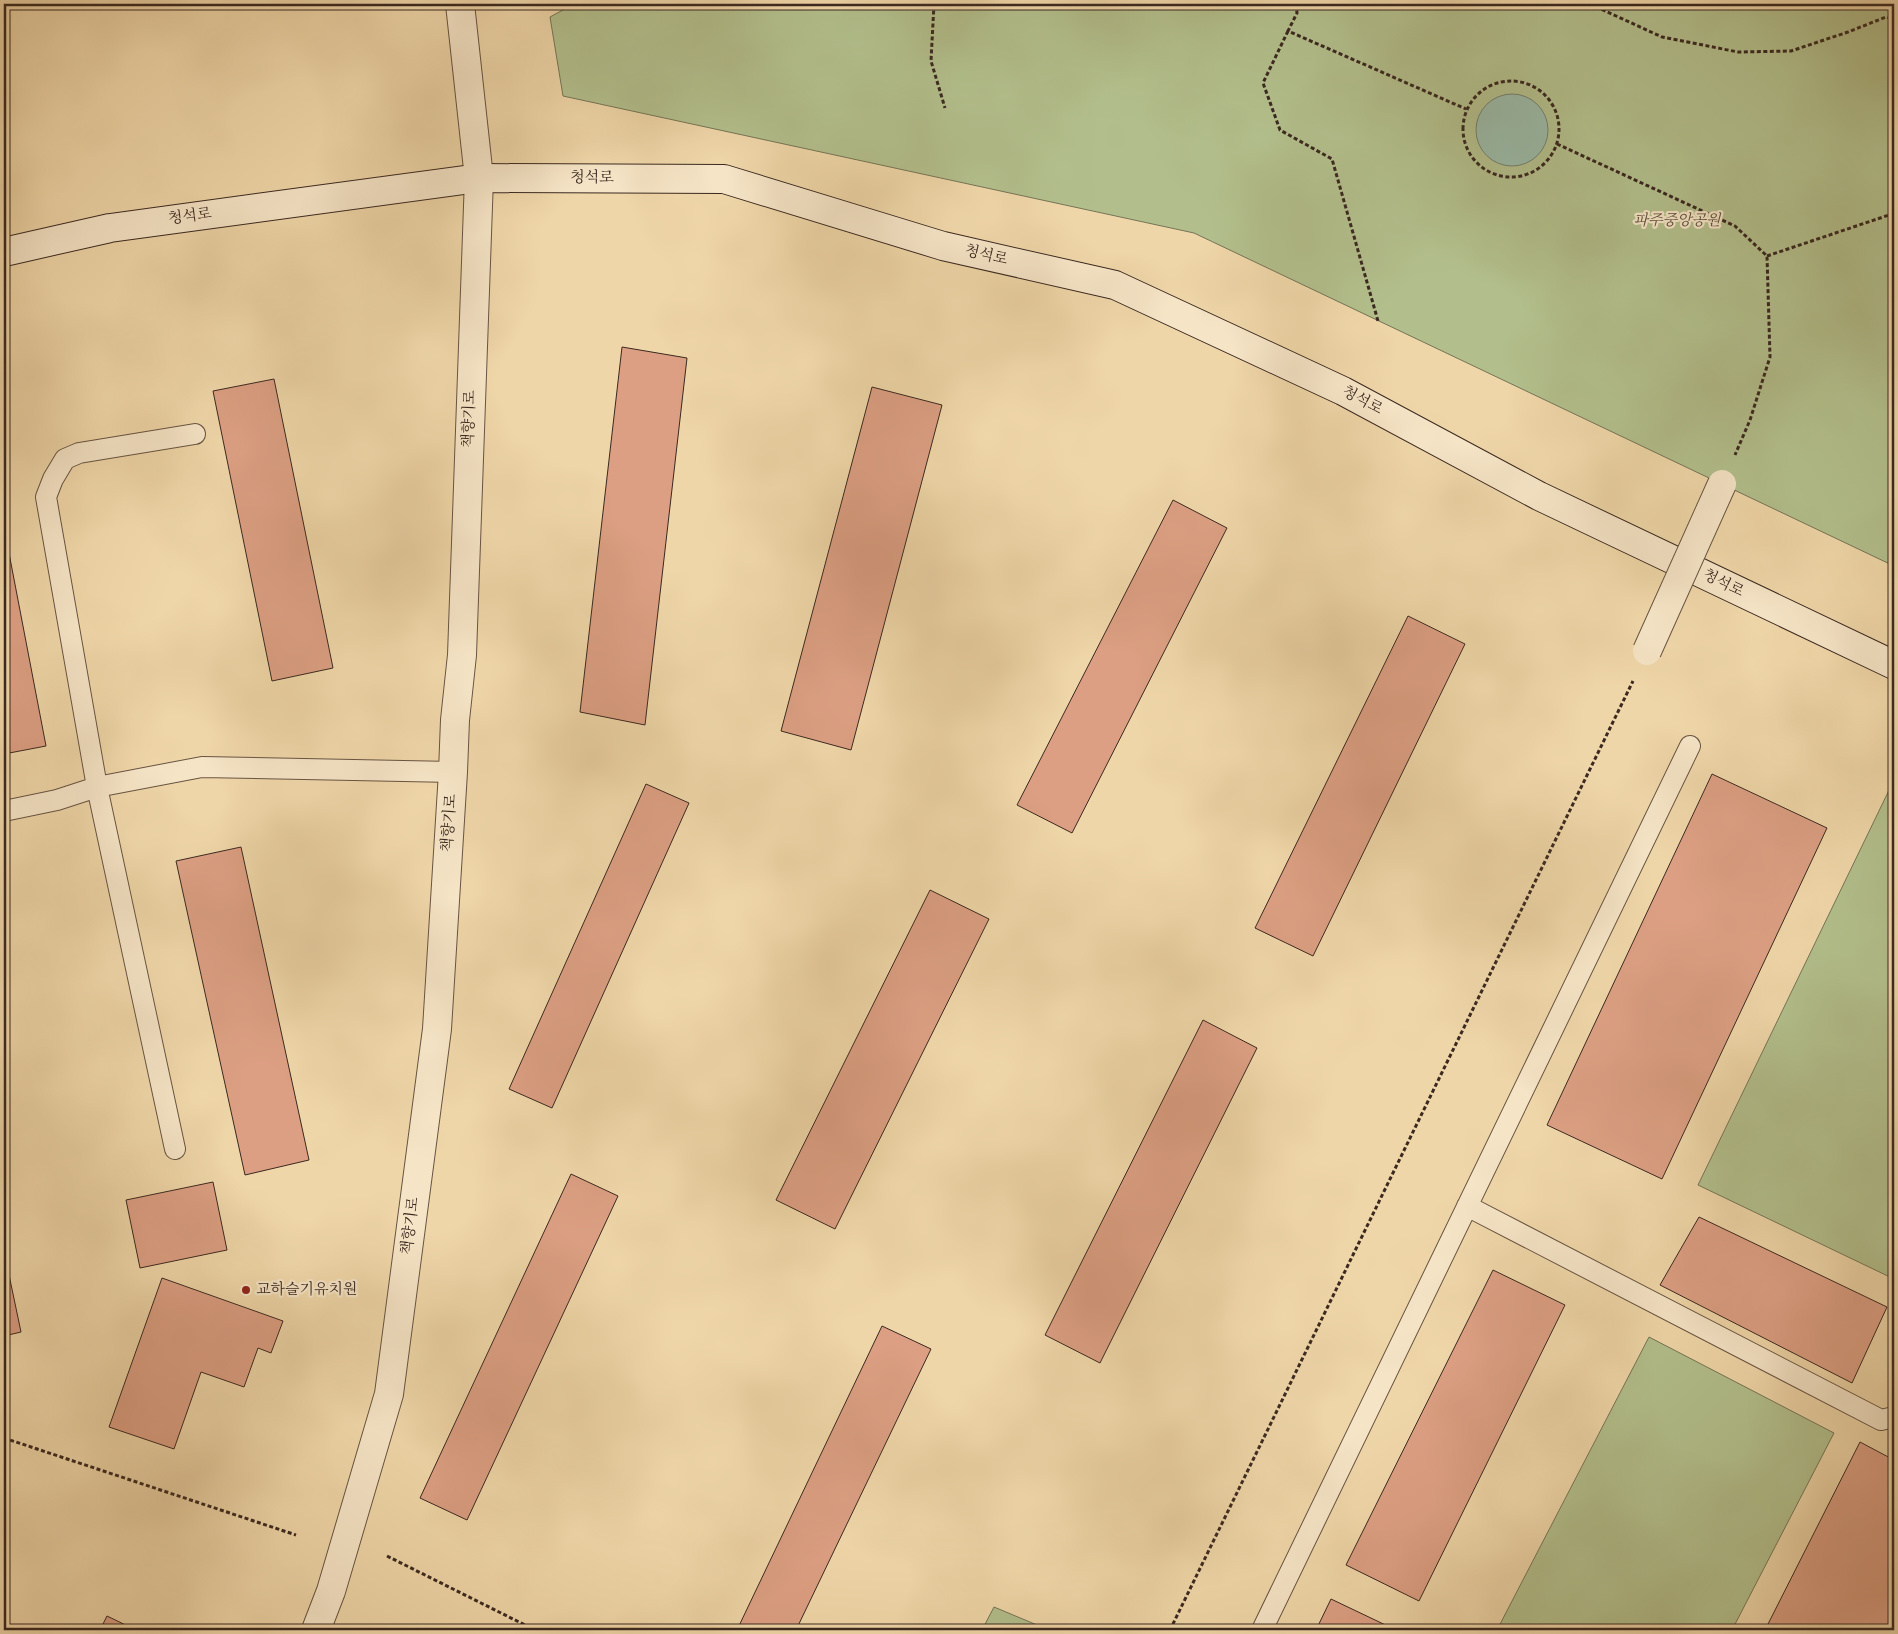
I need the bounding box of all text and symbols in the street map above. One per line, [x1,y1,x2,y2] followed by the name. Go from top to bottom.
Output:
[570,169,614,186] street label: 청석로
[167,204,213,227] street label: 청석로
[1634,212,1722,229] park label: 파주중앙공원
[963,242,1010,268] street label: 청석로
[1339,382,1386,418] street label: 청석로
[459,389,479,448] street label: 책향기로
[1700,566,1747,600] street label: 청석로
[439,793,460,852] street label: 책향기로
[398,1196,422,1256] street label: 책향기로
[256,1281,357,1298] place label: 교하슬기유치원
[240,1284,252,1296] marker: 교하슬기유치원

